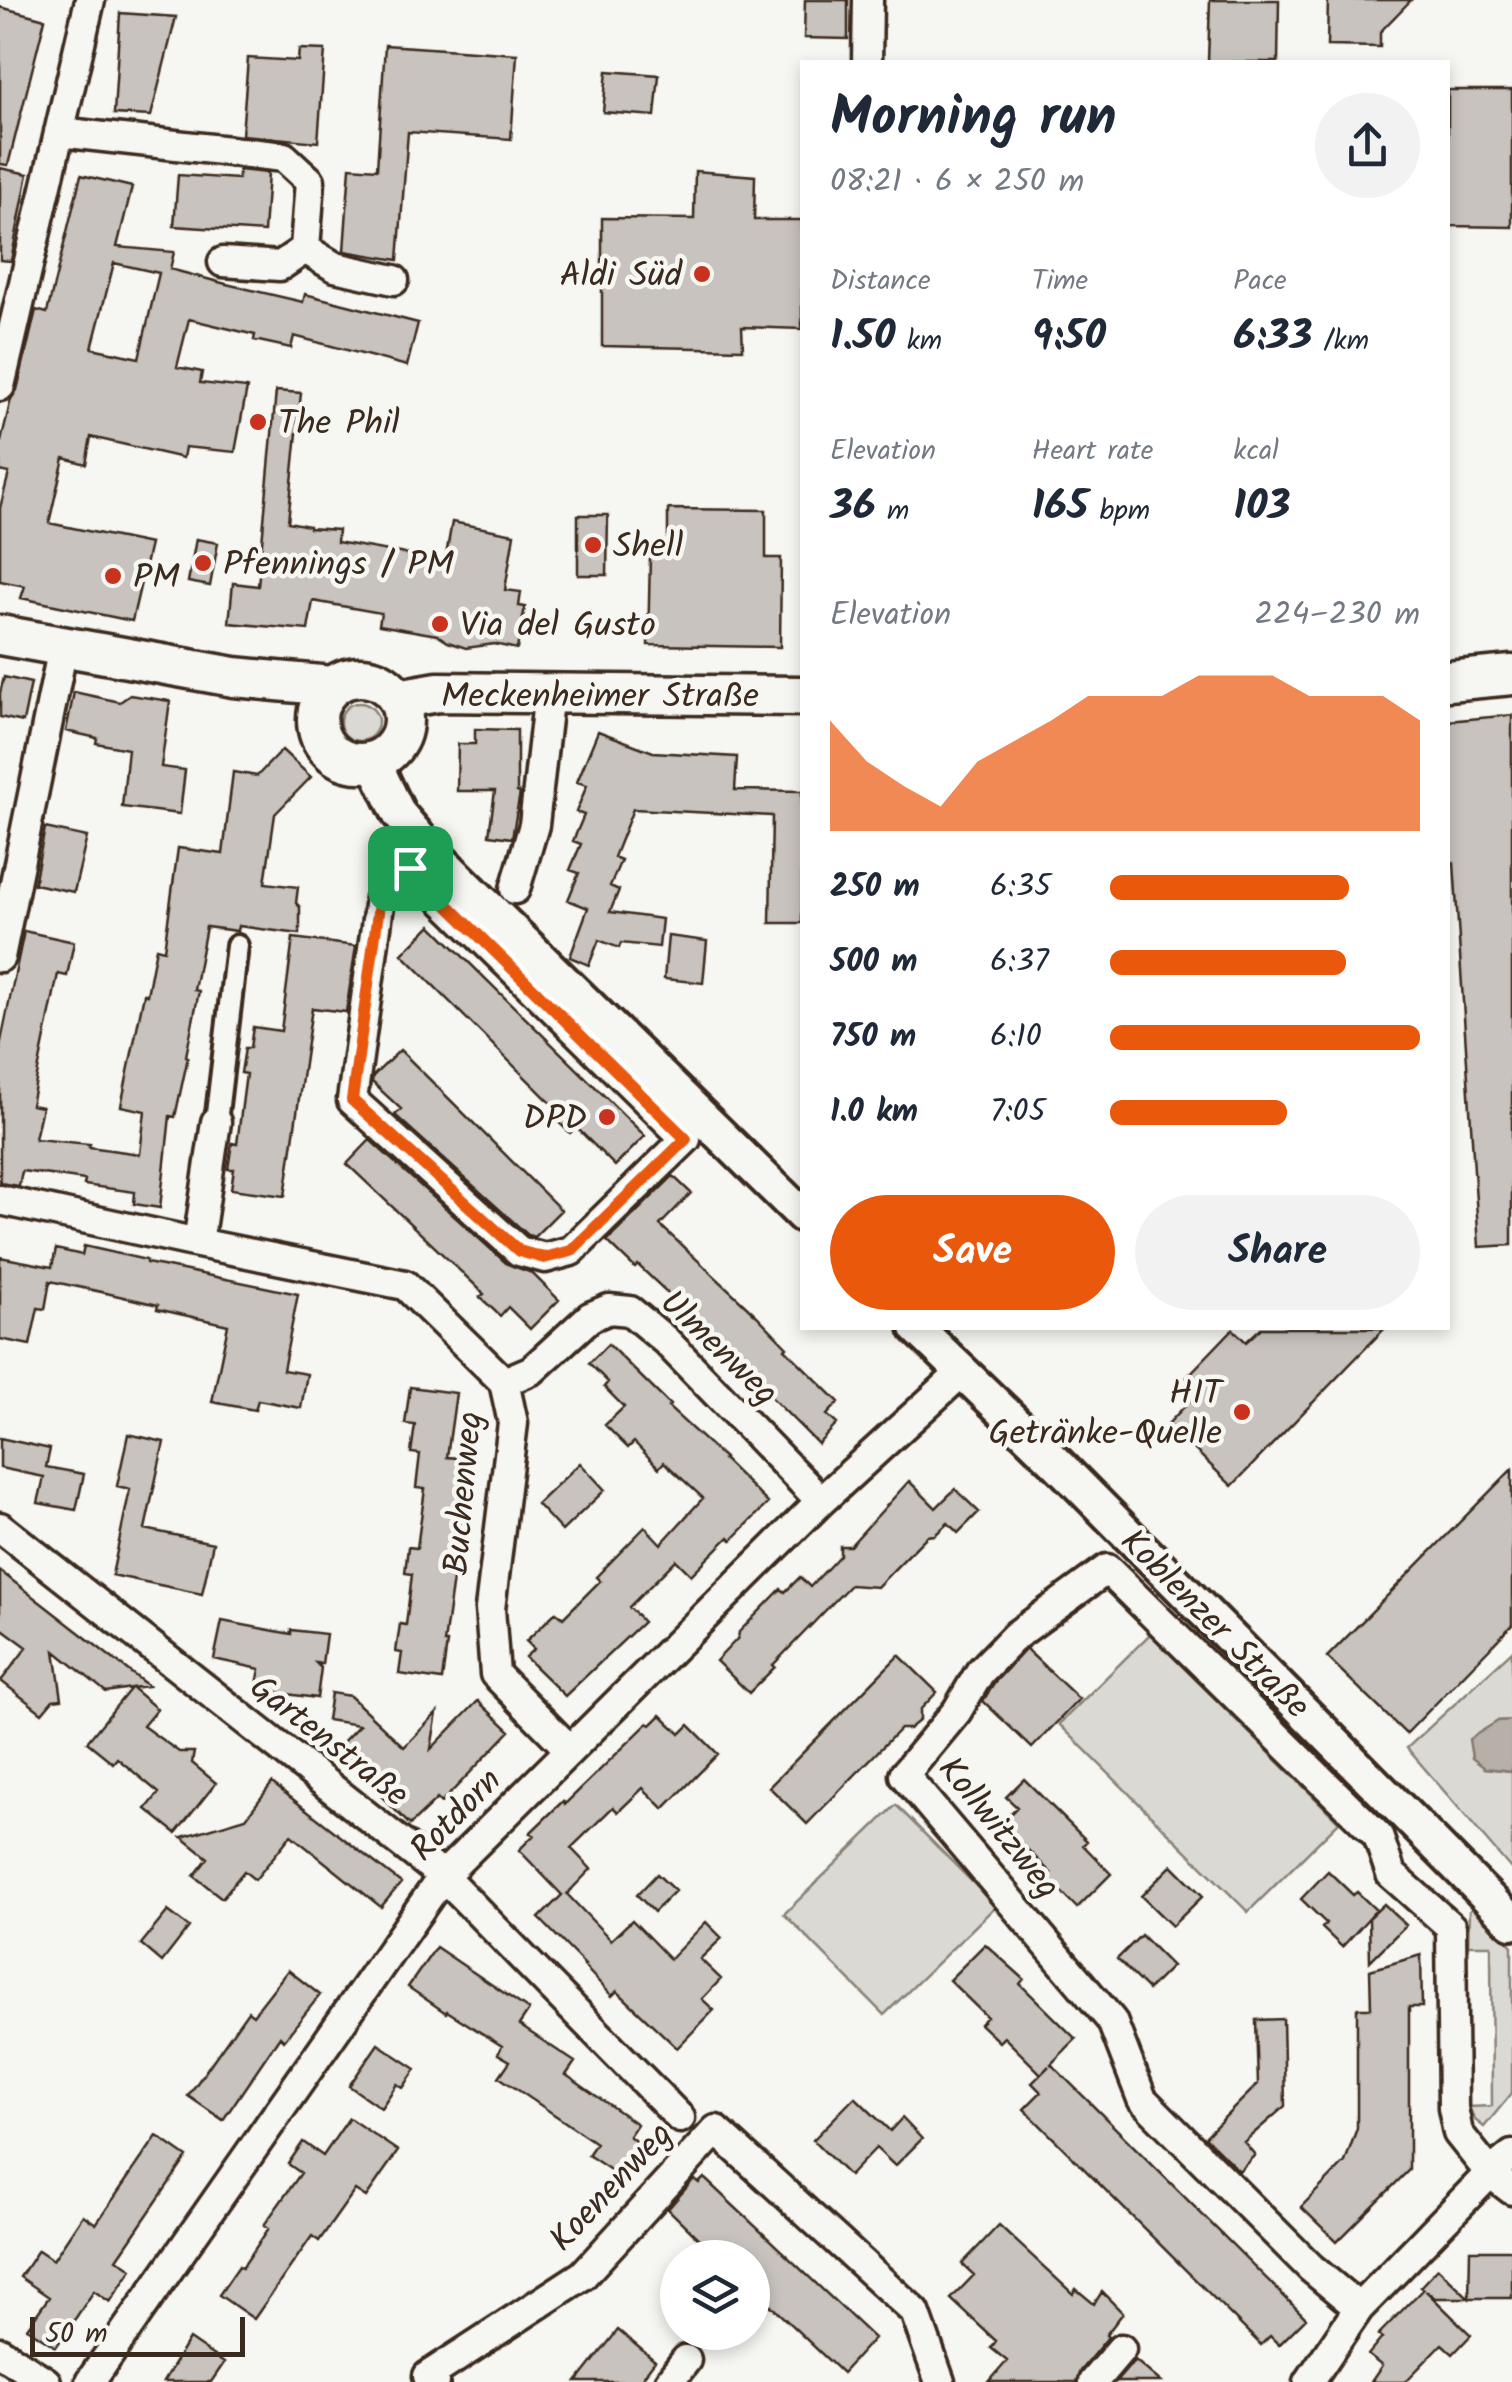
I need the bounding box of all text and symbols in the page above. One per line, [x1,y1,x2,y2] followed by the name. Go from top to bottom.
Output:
[830,76,1117,163] text: Morning run
[1315,93,1420,198] button: share
[830,157,1084,208] text: 08:21 · 6 × 250 m
[559,249,684,305] place label: Aldi Süd
[830,259,931,304] text: Distance
[1032,259,1088,304] text: Time
[1233,259,1287,304] text: Pace
[691,263,713,285] marker: Aldi Süd
[830,304,895,371] text: 1.50
[1032,304,1106,371] text: 9:50
[1233,304,1312,371] text: 6:33
[895,319,942,364] text: km
[1312,319,1369,364] text: /km
[278,397,400,453] place label: The Phil
[247,411,269,433] marker: The Phil
[830,429,936,474] text: Elevation
[1032,429,1153,474] text: Heart rate
[1233,429,1279,474] text: kcal
[830,474,876,541] text: 36
[1032,474,1088,541] text: 165
[1233,474,1291,541] text: 103
[876,489,909,534] text: m
[1088,489,1150,534] text: bpm
[613,520,683,576] place label: Shell
[582,534,604,556] marker: Shell
[223,538,454,594] place label: Pfennings / PM
[133,551,180,607] place label: PM
[192,552,214,574] marker: Pfennings / PM
[102,565,124,587] marker: PM
[830,590,951,641] text: Elevation
[1254,590,1420,641] text: 224–230 m
[460,599,656,655] place label: Via del Gusto
[429,613,451,635] marker: Via del Gusto
[441,670,759,726] street label: Meckenheimer Straße
[368,826,453,911] pin
[383,841,438,896] icon: arrive
[830,862,920,913] text: 250 m
[990,862,1051,913] text: 6:35
[830,937,918,988] text: 500 m
[990,937,1049,988] text: 6:37
[830,1012,916,1063] text: 750 m
[990,1012,1042,1063] text: 6:10
[830,1087,918,1138] text: 1.0 km
[990,1087,1046,1138] text: 7:05
[523,1092,587,1148] place label: DPD
[596,1106,618,1128] marker: DPD
[830,1195,1115,1310] button: Save
[1135,1195,1420,1310] button: Share
[645,1278,790,1421] street label: Ulmenweg
[988,1367,1225,1463] place label: HIT Getränke-Quelle
[1231,1401,1253,1423] marker: HIT Getränke-Quelle
[430,1409,500,1577] street label: Buchenweg
[1105,1517,1323,1734] street label: Koblenzer Straße
[236,1662,420,1823] street label: Gartenstraße
[922,1745,1073,1913] street label: Kollwitzweg
[398,1756,517,1876] street label: Rotdorn
[537,2110,688,2266] street label: Koenenweg
[660,2240,770,2350] map controls
[660,2240,770,2350] button: layers
[30,2312,245,2356] scale bar
[45,2312,108,2357] text: 50 m

